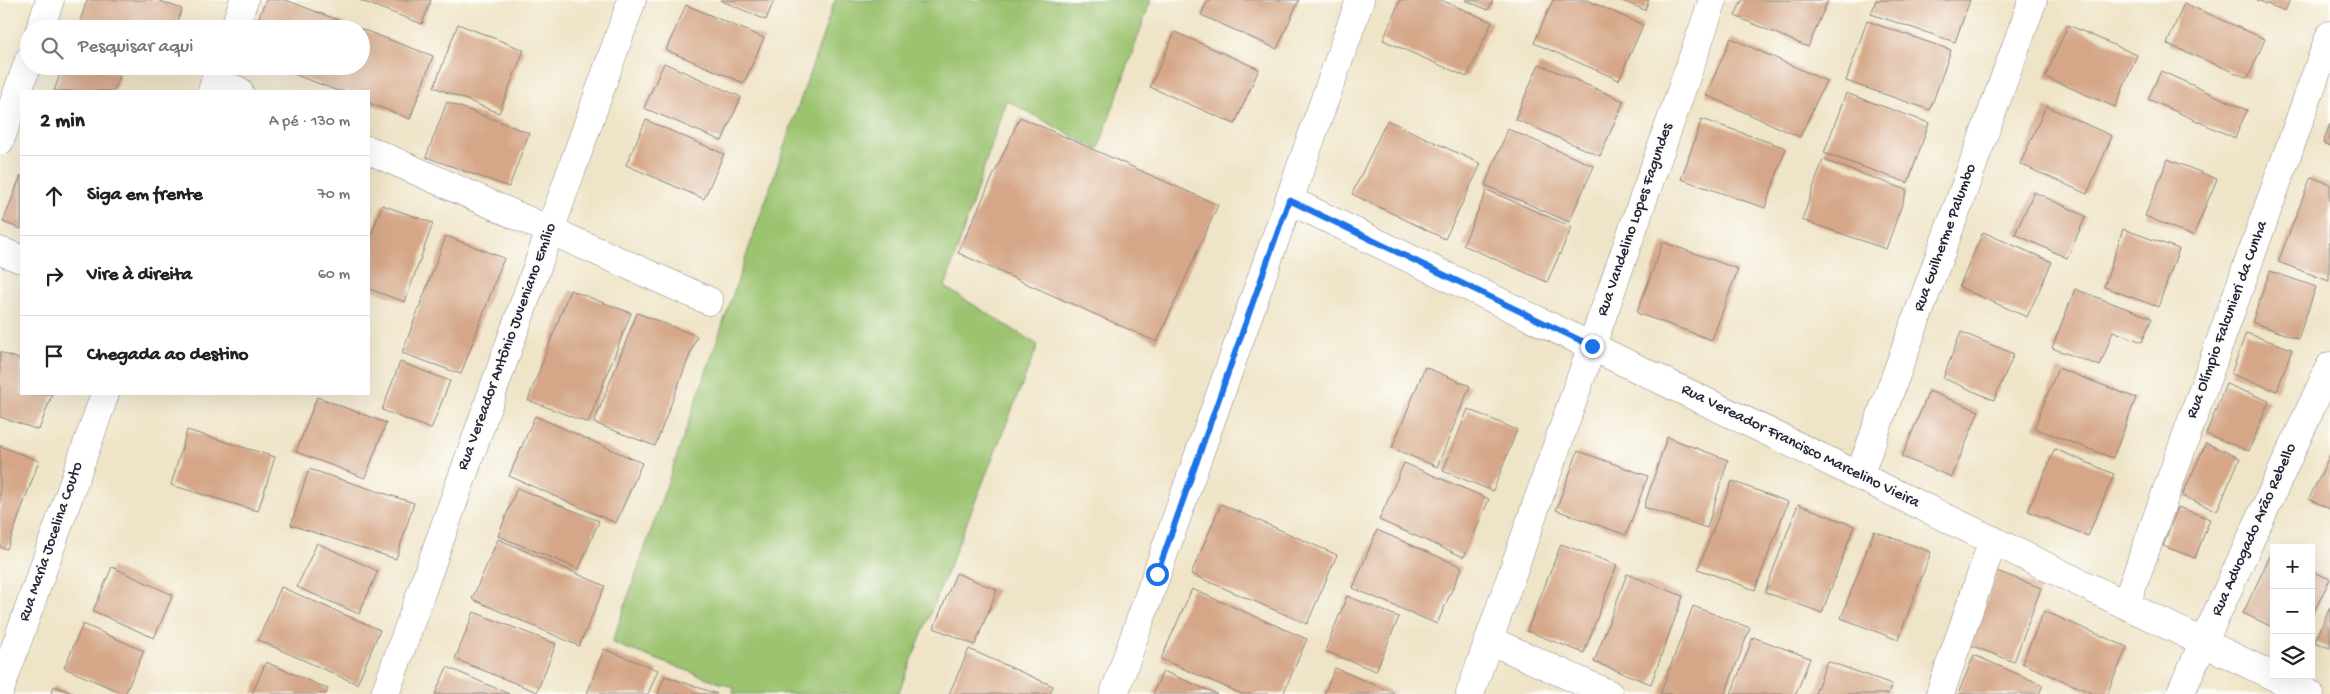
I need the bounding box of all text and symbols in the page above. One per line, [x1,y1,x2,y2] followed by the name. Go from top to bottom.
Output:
[20,20,370,75] search box
[38,34,66,62] icon: search
[78,36,193,59] text: Pesquisar aqui
[40,110,85,135] text: 2 min
[269,113,350,132] text: A pé · 130 m
[1594,120,1678,319] street label: Rua Vandelino Lopes Fagundes
[1910,161,1982,315] street label: Rua Guilherme Palumbo
[40,182,68,210] icon: ahead
[87,184,203,207] text: Siga em frente
[317,186,350,205] text: 70 m
[2183,217,2273,421] street label: Rua Olímpio Falcunieri da Cunha
[454,221,562,473] street label: Rua Vereador Antônio Juveniano Emílio
[40,262,68,290] icon: right
[87,264,192,287] text: Vire à direita
[318,266,350,285] text: 60 m
[1581,335,1604,358] route end
[40,342,68,370] icon: arrive
[87,344,248,367] text: Chegada ao destino
[1678,381,1923,514] street label: Rua Vereador Francisco Marcelino Vieira
[2208,441,2302,619] street label: Rua Advogado Arão Rebello
[16,460,88,624] street label: Rua Maria Jocelina Couto
[2270,544,2315,679] map controls
[2270,544,2315,589] button: +
[1146,563,1169,586] route start
[2270,589,2315,634] button: −
[2270,634,2315,679] button: layers

